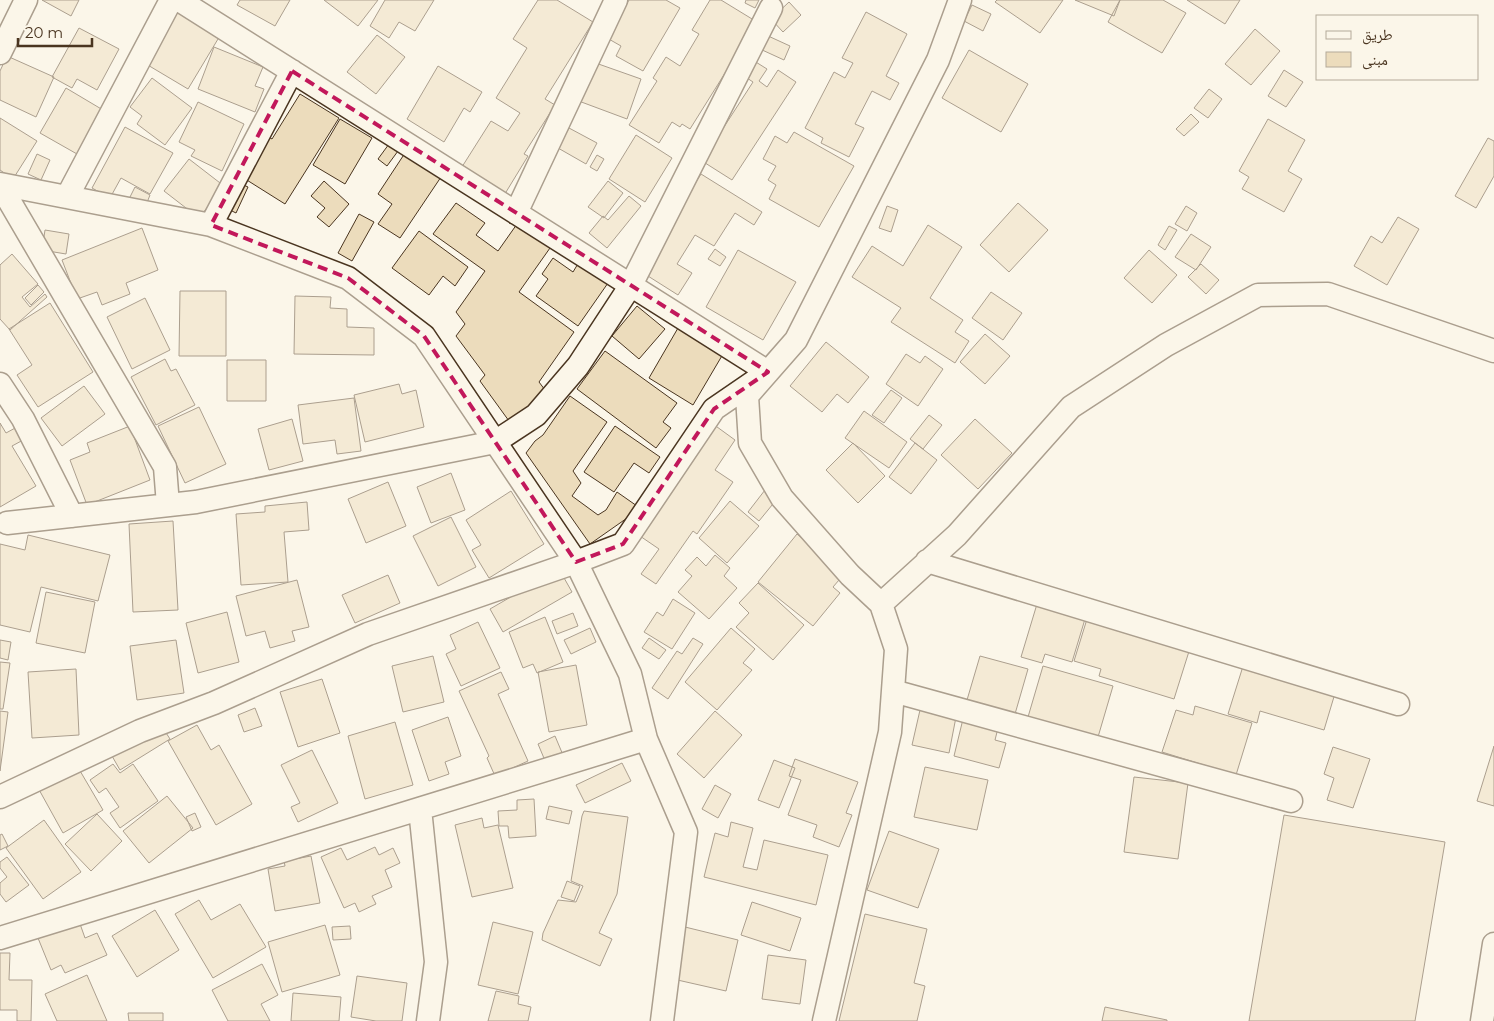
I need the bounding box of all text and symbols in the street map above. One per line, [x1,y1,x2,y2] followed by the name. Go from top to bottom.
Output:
[18,15,91,47] scale bar
[1316,15,1479,80] legend
[25,23,63,42] text: 20 m
[1362,25,1393,45] text: طريق
[1362,50,1388,70] text: مبنى

